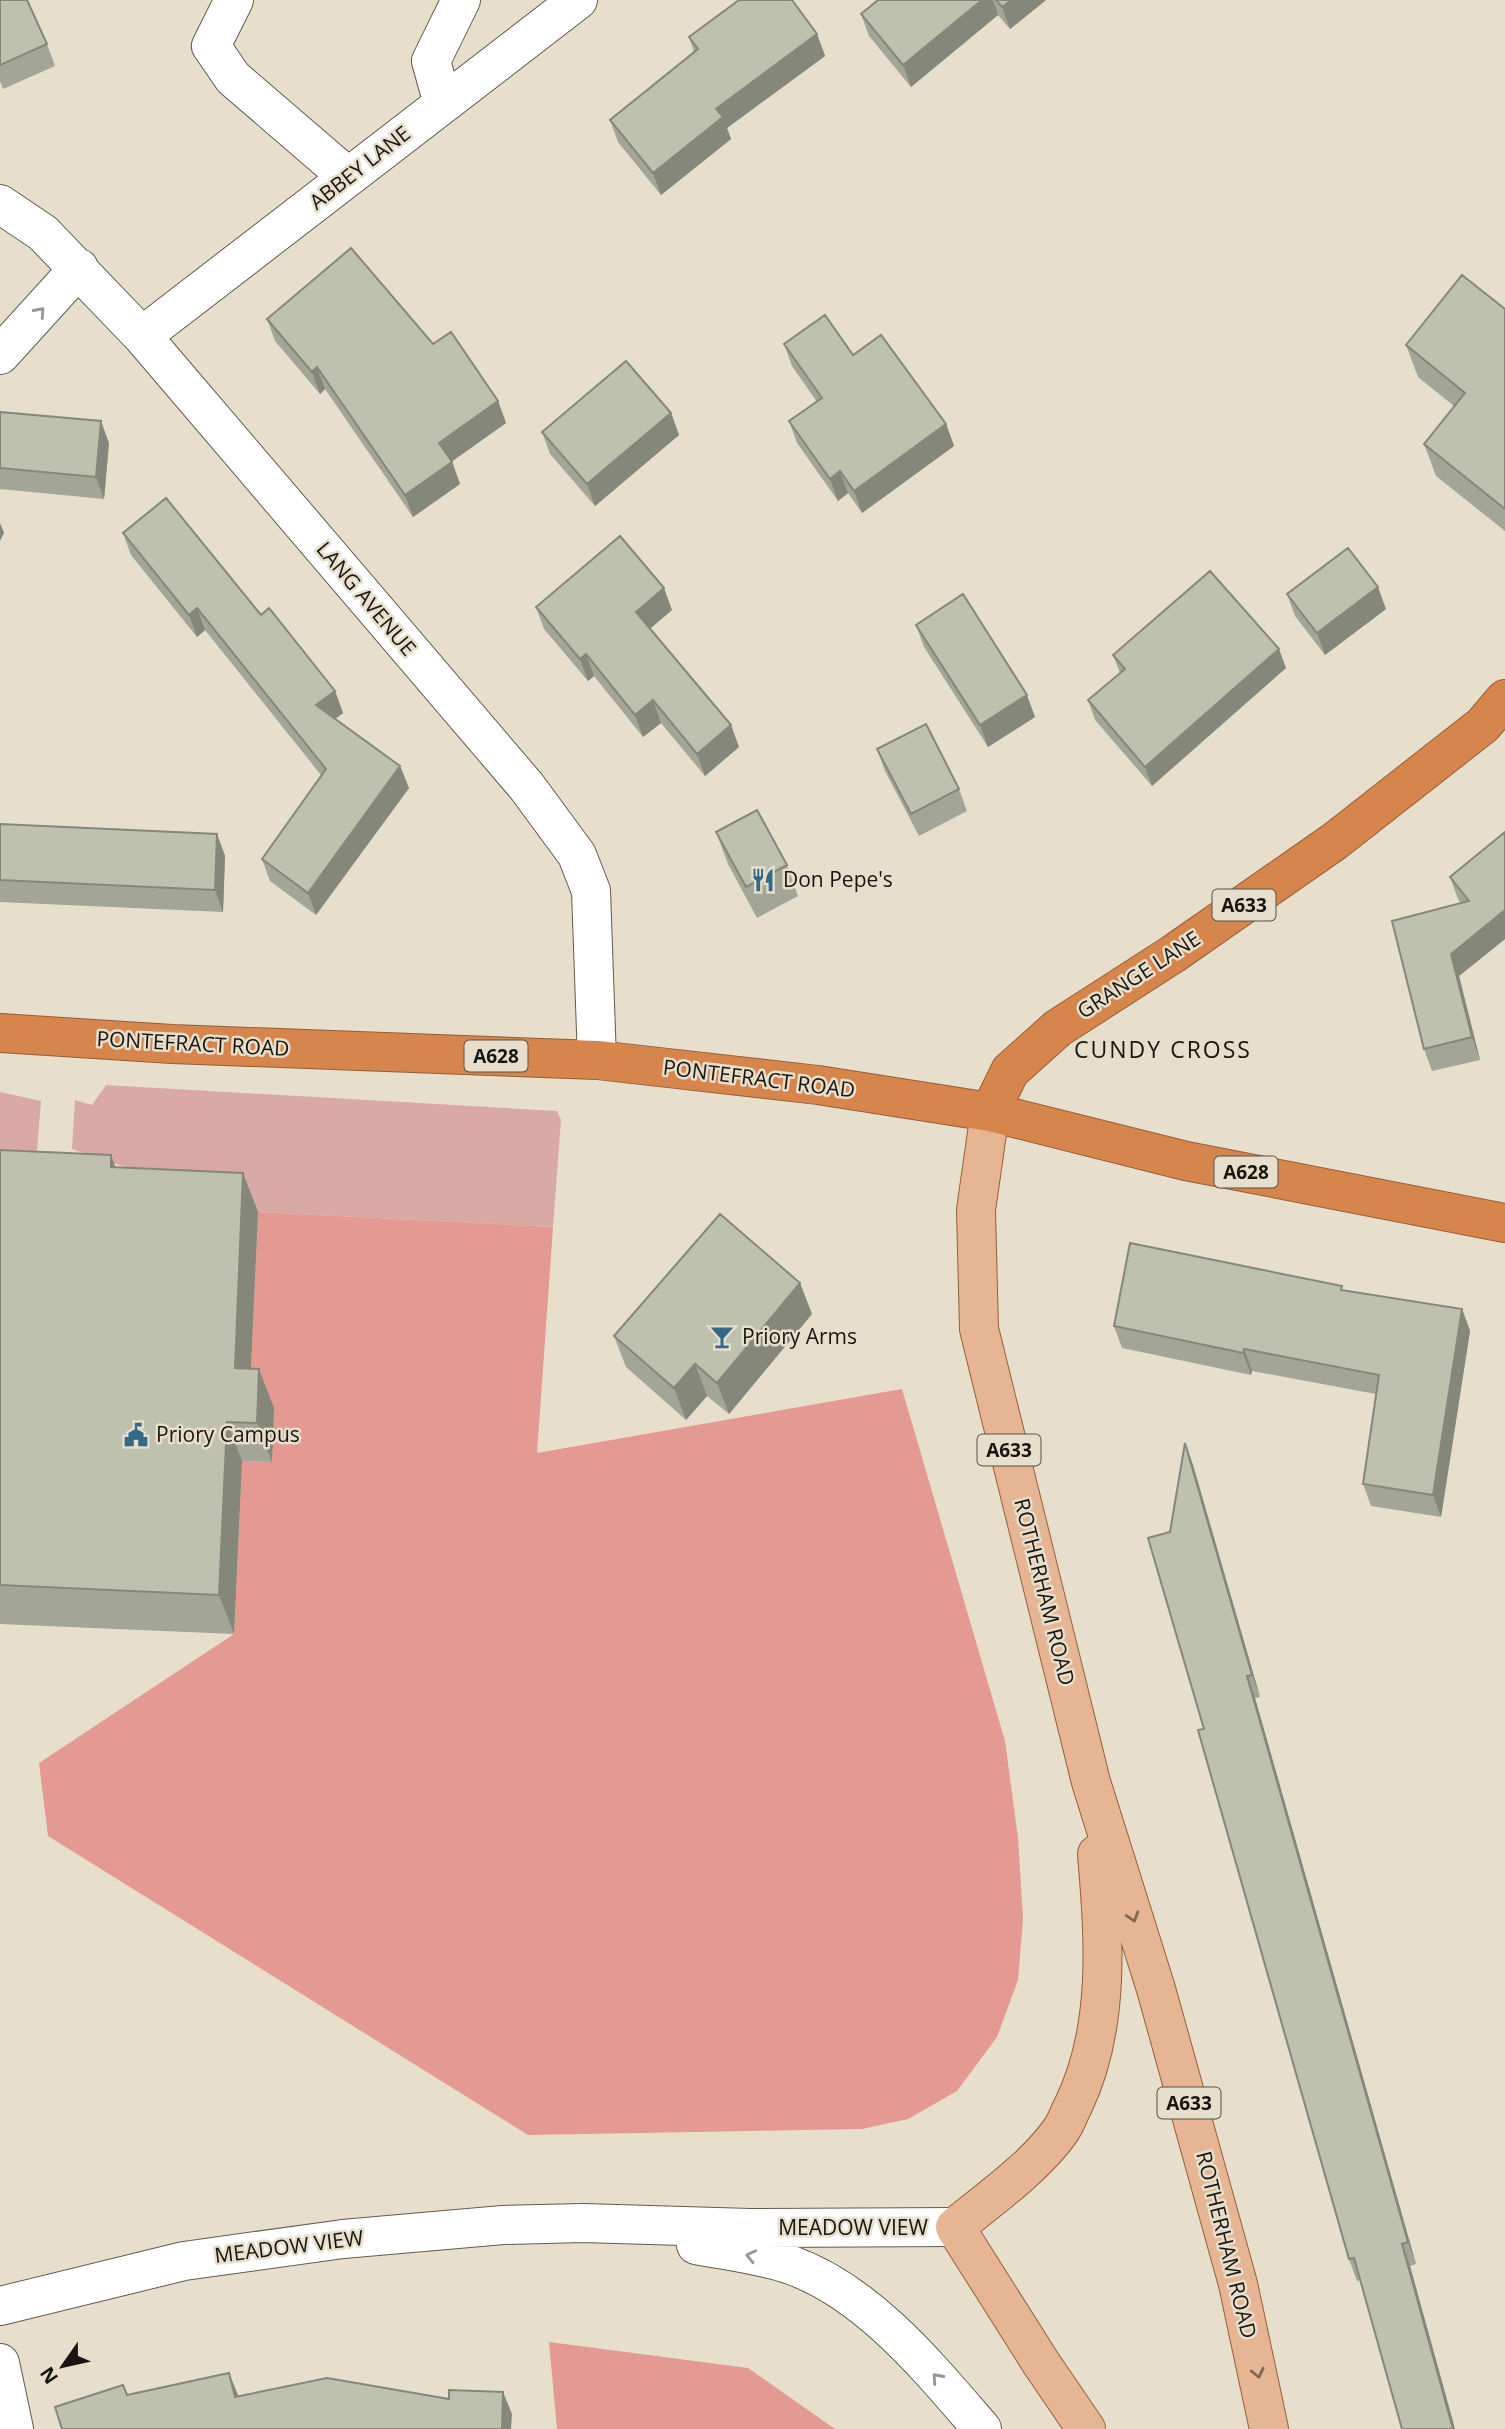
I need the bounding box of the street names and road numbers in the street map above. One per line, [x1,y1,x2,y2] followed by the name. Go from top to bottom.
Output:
[303,119,416,215] street label: ABBEY LANE
[311,535,423,661] street label: LANG AVENUE
[1212,890,1276,920] road number: A633
[1072,924,1205,1024] street label: GRANGE LANE
[96,1024,290,1062] street label: PONTEFRACT ROAD
[464,1040,528,1072] road number: A628
[662,1052,857,1104] street label: PONTEFRACT ROAD
[1214,1156,1278,1188] road number: A628
[978,1434,1040,1466] road number: A633
[1008,1495,1082,1688] street label: ROTHERHAM ROAD
[1158,2088,1220,2118] road number: A633
[1190,2148,1264,2341] street label: ROTHERHAM ROAD
[778,2213,928,2241] street label: MEADOW VIEW
[213,2223,365,2269] street label: MEADOW VIEW

